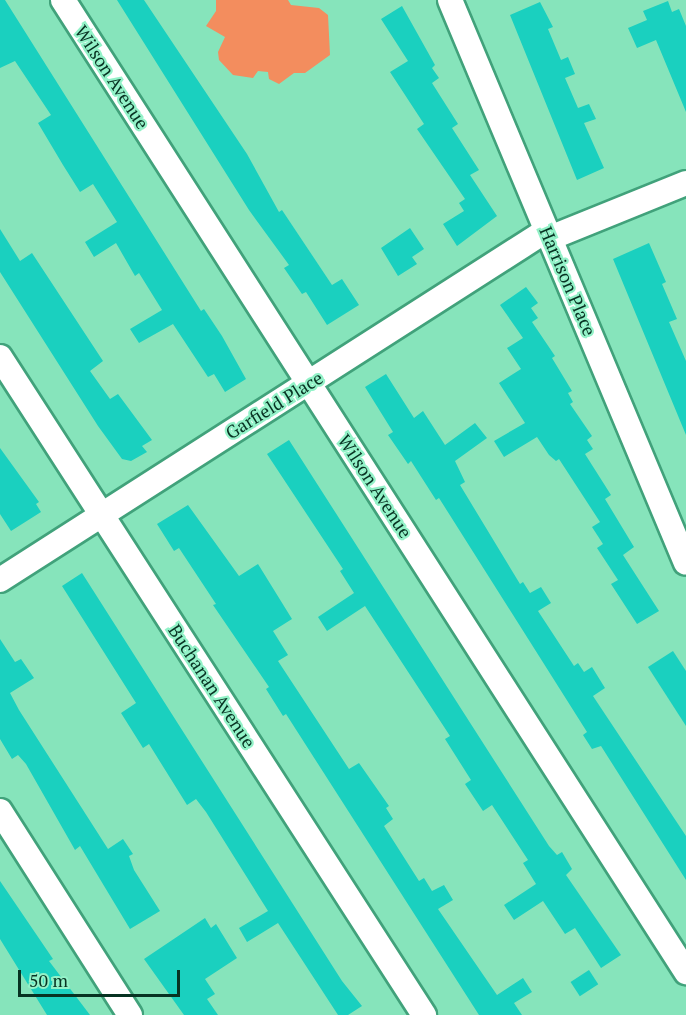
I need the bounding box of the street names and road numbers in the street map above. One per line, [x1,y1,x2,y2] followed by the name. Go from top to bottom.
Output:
[70,21,154,133] street label: Wilson Avenue
[535,223,601,339] street label: Harrison Place
[221,367,327,443] street label: Garfield Place
[333,430,417,542] street label: Wilson Avenue
[164,620,260,752] street label: Buchanan Avenue

